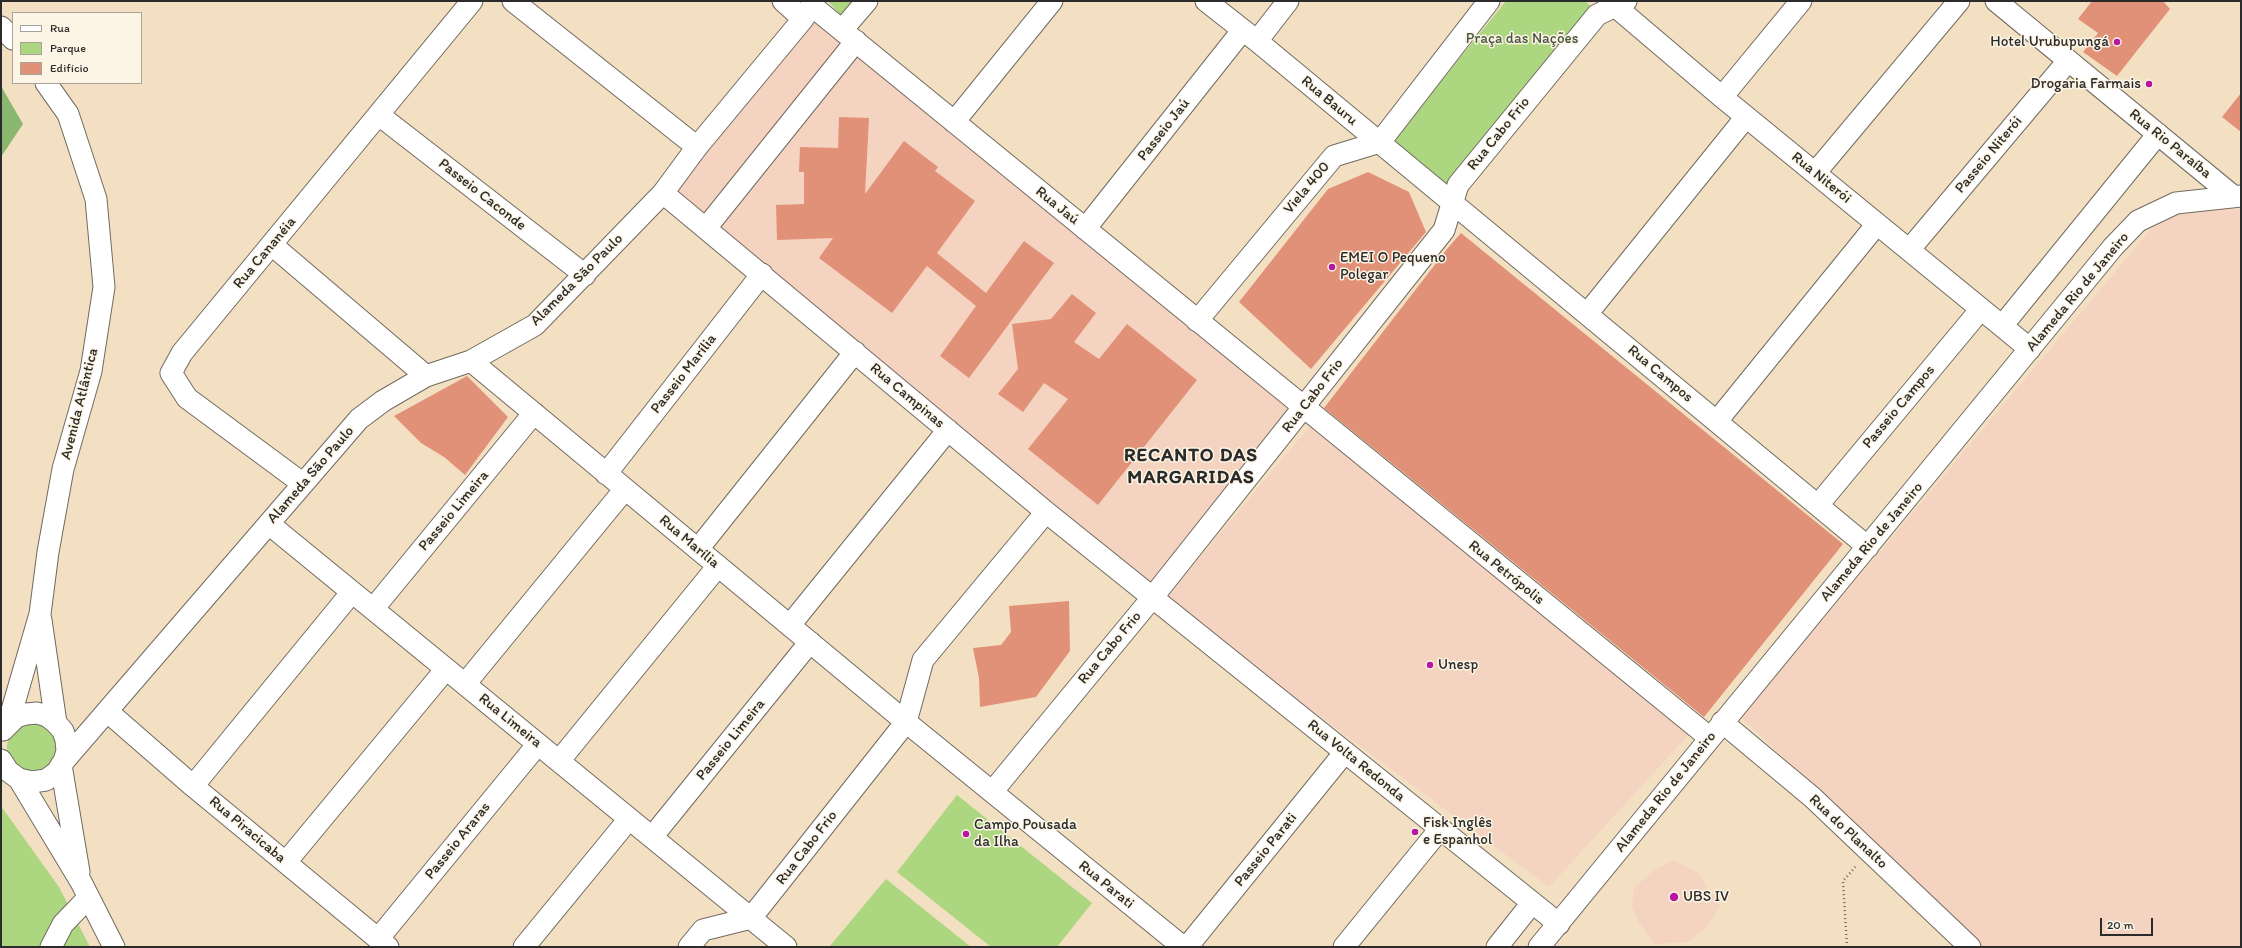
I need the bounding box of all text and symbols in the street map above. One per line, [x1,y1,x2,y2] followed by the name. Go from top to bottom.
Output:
[12,12,142,84] legend
[50,21,70,35] text: Rua
[1466,30,1578,48] park label: Praça das Nações
[1990,33,2109,51] place label: Hotel Urubupungá
[2112,37,2122,47] marker: Hotel Urubupungá
[50,41,86,55] text: Parque
[50,61,89,75] text: Edifício
[1297,72,1361,130] street label: Rua Bauru
[2031,75,2141,93] place label: Drogaria Farmais
[2144,79,2154,89] marker: Drogaria Farmais
[1464,94,1534,174] street label: Rua Cabo Frio
[1134,95,1194,165] street label: Passeio Jaú
[2125,105,2215,183] street label: Rua Rio Paraíba
[1952,113,2026,197] street label: Passeio Niterói
[1787,148,1855,208] street label: Rua Niterói
[434,155,530,235] street label: Passeio Caconde
[1280,158,1334,218] street label: Viela 400
[1031,183,1083,229] street label: Rua Jaú
[230,213,300,293] street label: Rua Cananéia
[2023,229,2133,355] street label: Alameda Rio de Janeiro
[527,230,627,330] street label: Alameda São Paulo
[1340,249,1446,284] place label: EMEI O Pequeno Polegar
[1327,262,1337,272] marker: EMEI O Pequeno Polegar
[647,330,721,418] street label: Passeio Marília
[1624,341,1696,407] street label: Rua Campos
[57,346,103,462] street label: Avenida Atlântica
[1278,355,1348,437] street label: Rua Cabo Frio
[866,359,948,433] street label: Rua Campinas
[1859,362,1939,452] street label: Passeio Campos
[264,423,358,527] street label: Alameda São Paulo
[1124,445,1258,489] district label: RECANTO DAS MARGARIDAS
[415,467,493,555] street label: Passeio Limeira
[1817,479,1927,605] street label: Alameda Rio de Janeiro
[655,512,723,572] street label: Rua Marília
[1464,537,1548,609] street label: Rua Petrópolis
[1074,608,1146,688] street label: Rua Cabo Frio
[1438,656,1478,674] place label: Unesp
[1425,660,1435,670] marker: Unesp
[475,690,545,752] street label: Rua Limeira
[693,696,769,784] street label: Passeio Limeira
[1303,716,1409,806] street label: Rua Volta Redonda
[1612,728,1720,856] street label: Alameda Rio de Janeiro
[1805,791,1891,873] street label: Rua do Planalto
[205,793,289,867] street label: Rua Piracicaba
[421,799,495,883] street label: Passeio Araras
[772,807,842,889] street label: Rua Cabo Frio
[1231,809,1301,891] street label: Passeio Parati
[1423,814,1492,849] place label: Fisk Inglês e Espanhol
[974,816,1077,851] place label: Campo Pousada da Ilha
[1410,827,1420,837] marker: Fisk Inglês e Espanhol
[961,829,971,839] marker: Campo Pousada da Ilha
[1074,857,1138,913] street label: Rua Parati
[1683,888,1729,906] place label: UBS IV
[1668,891,1680,903] marker: UBS IV
[2102,910,2155,936] scale bar
[2107,918,2134,932] text: 20 m

